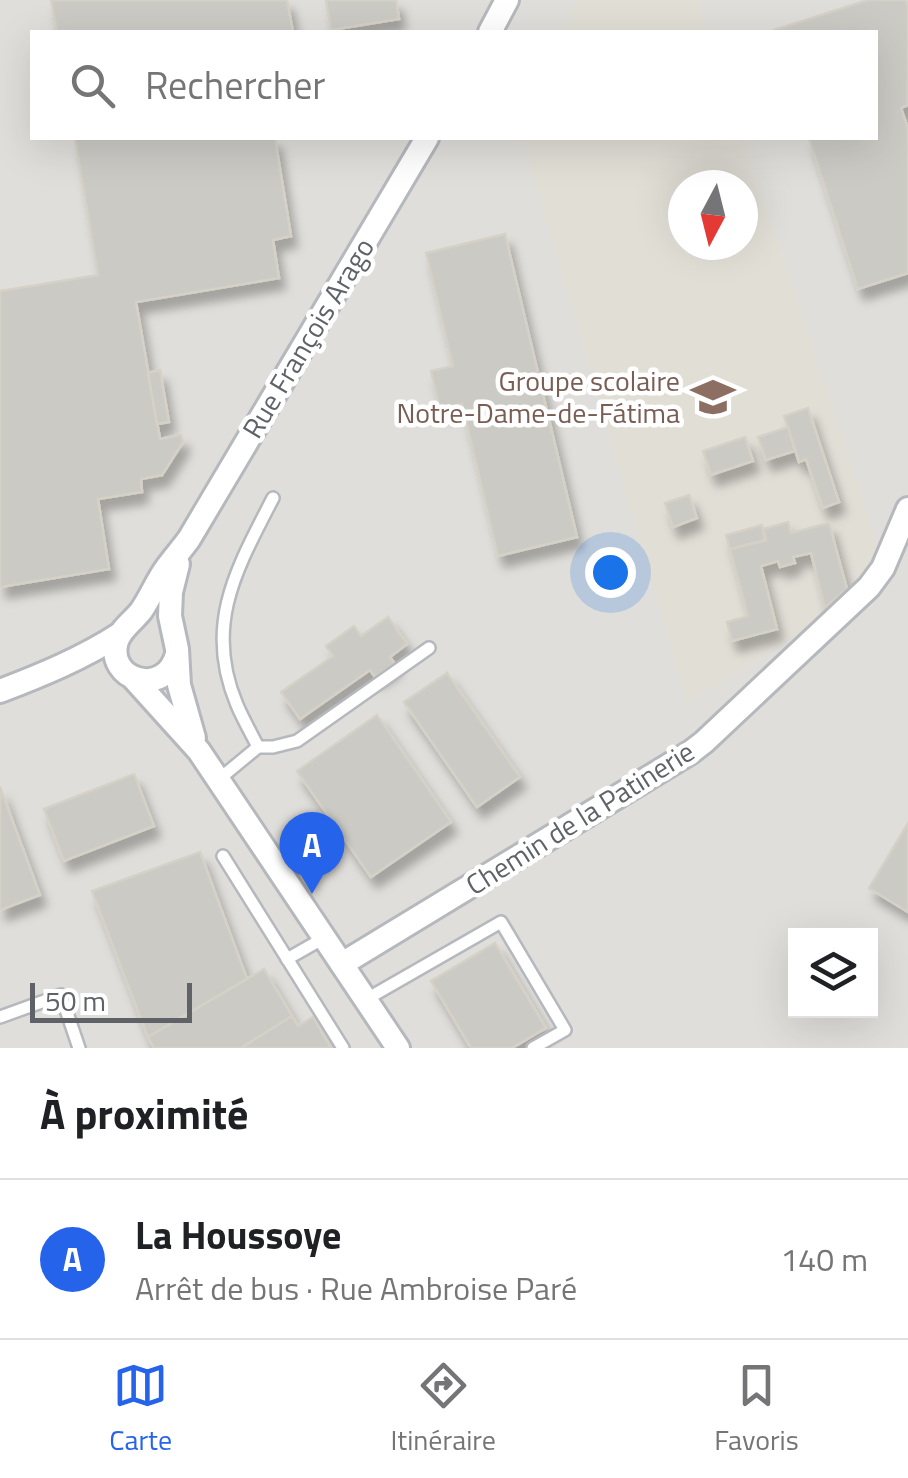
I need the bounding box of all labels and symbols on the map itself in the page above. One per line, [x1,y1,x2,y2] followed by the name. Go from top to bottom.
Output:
[668,170,758,260] north arrow
[231,229,384,446] street label: Rue François Arago
[397,359,680,434] place label: Groupe scolaire Notre-Dame-de-Fátima
[689,373,737,421] school or university icon: Groupe scolaire Notre-Dame-de-Fátima
[585,547,636,598] your location
[457,730,702,905] street label: Chemin de la Patinerie
[280,812,344,894] pin: A
[30,978,192,1023] scale bar

